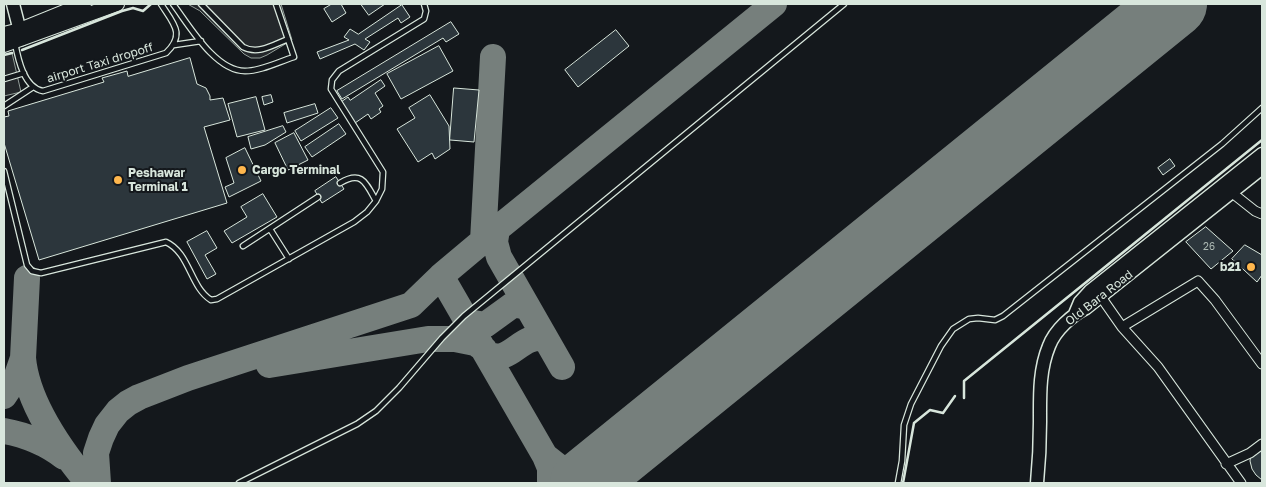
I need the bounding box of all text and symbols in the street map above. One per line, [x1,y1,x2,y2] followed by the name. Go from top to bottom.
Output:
[45,40,155,86] street label: airport Taxi dropoff
[252,163,340,177] place label: Cargo Terminal
[236,164,248,176] marker: Cargo Terminal
[128,166,188,194] place label: Peshawar Terminal 1
[112,174,124,186] marker: Peshawar Terminal 1
[1203,241,1215,253] house number: 26
[1220,260,1241,274] place label: b21
[1245,261,1257,273] marker: b21
[1062,267,1136,329] street label: Old Bara Road

